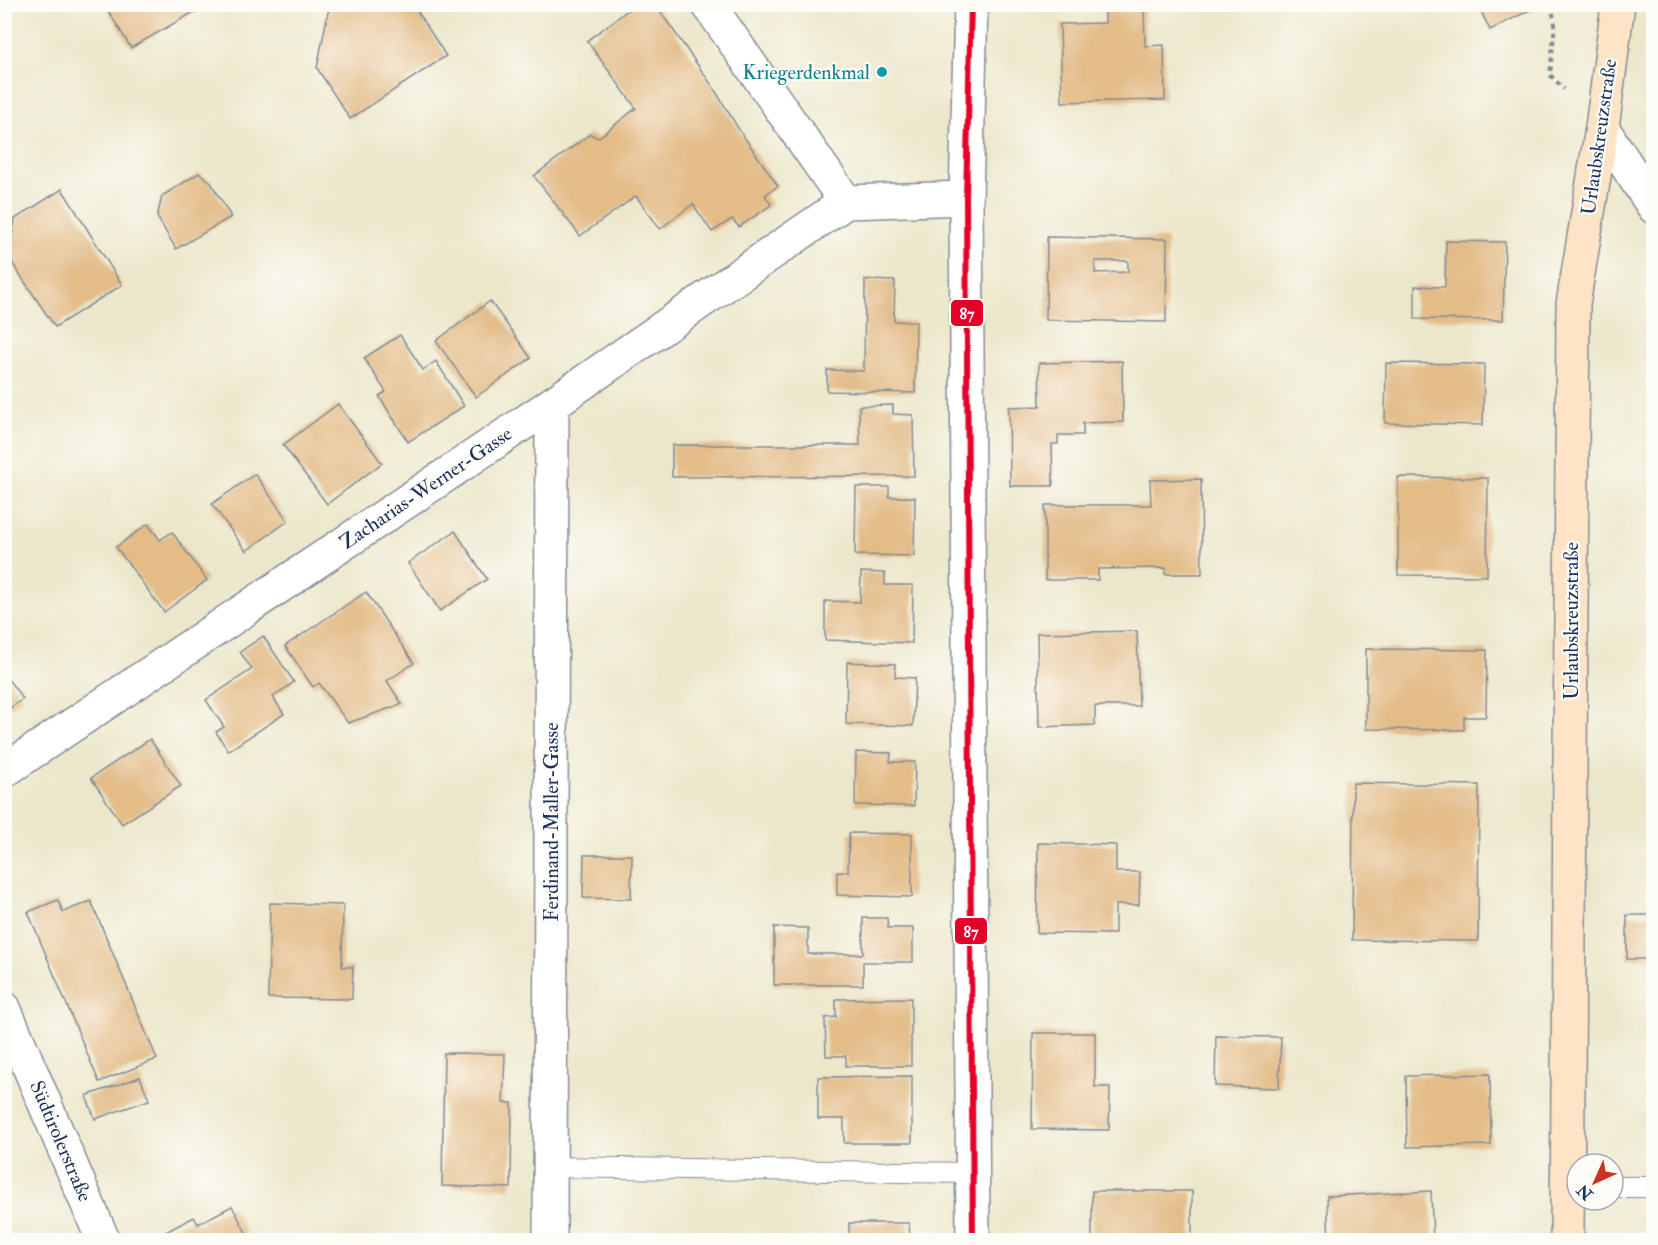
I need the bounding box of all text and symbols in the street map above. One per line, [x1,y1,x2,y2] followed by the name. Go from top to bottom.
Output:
[1576,57,1622,217] street label: Urlaubskreuzstraße
[743,60,870,85] place label: Kriegerdenkmal
[875,65,889,79] marker: Kriegerdenkmal
[950,299,984,327] line badge: 87
[960,304,975,324] text: 87
[335,421,517,555] street label: Zacharias-Werner-Gasse
[1559,542,1584,700] street label: Urlaubskreuzstraße
[539,722,564,922] street label: Ferdinand-Maller-Gasse
[954,917,988,945] line badge: 87
[964,922,979,942] text: 87
[24,1077,98,1205] street label: Südtirolerstraße
[1565,1152,1625,1212] north arrow
[1572,1179,1598,1205] text: N

